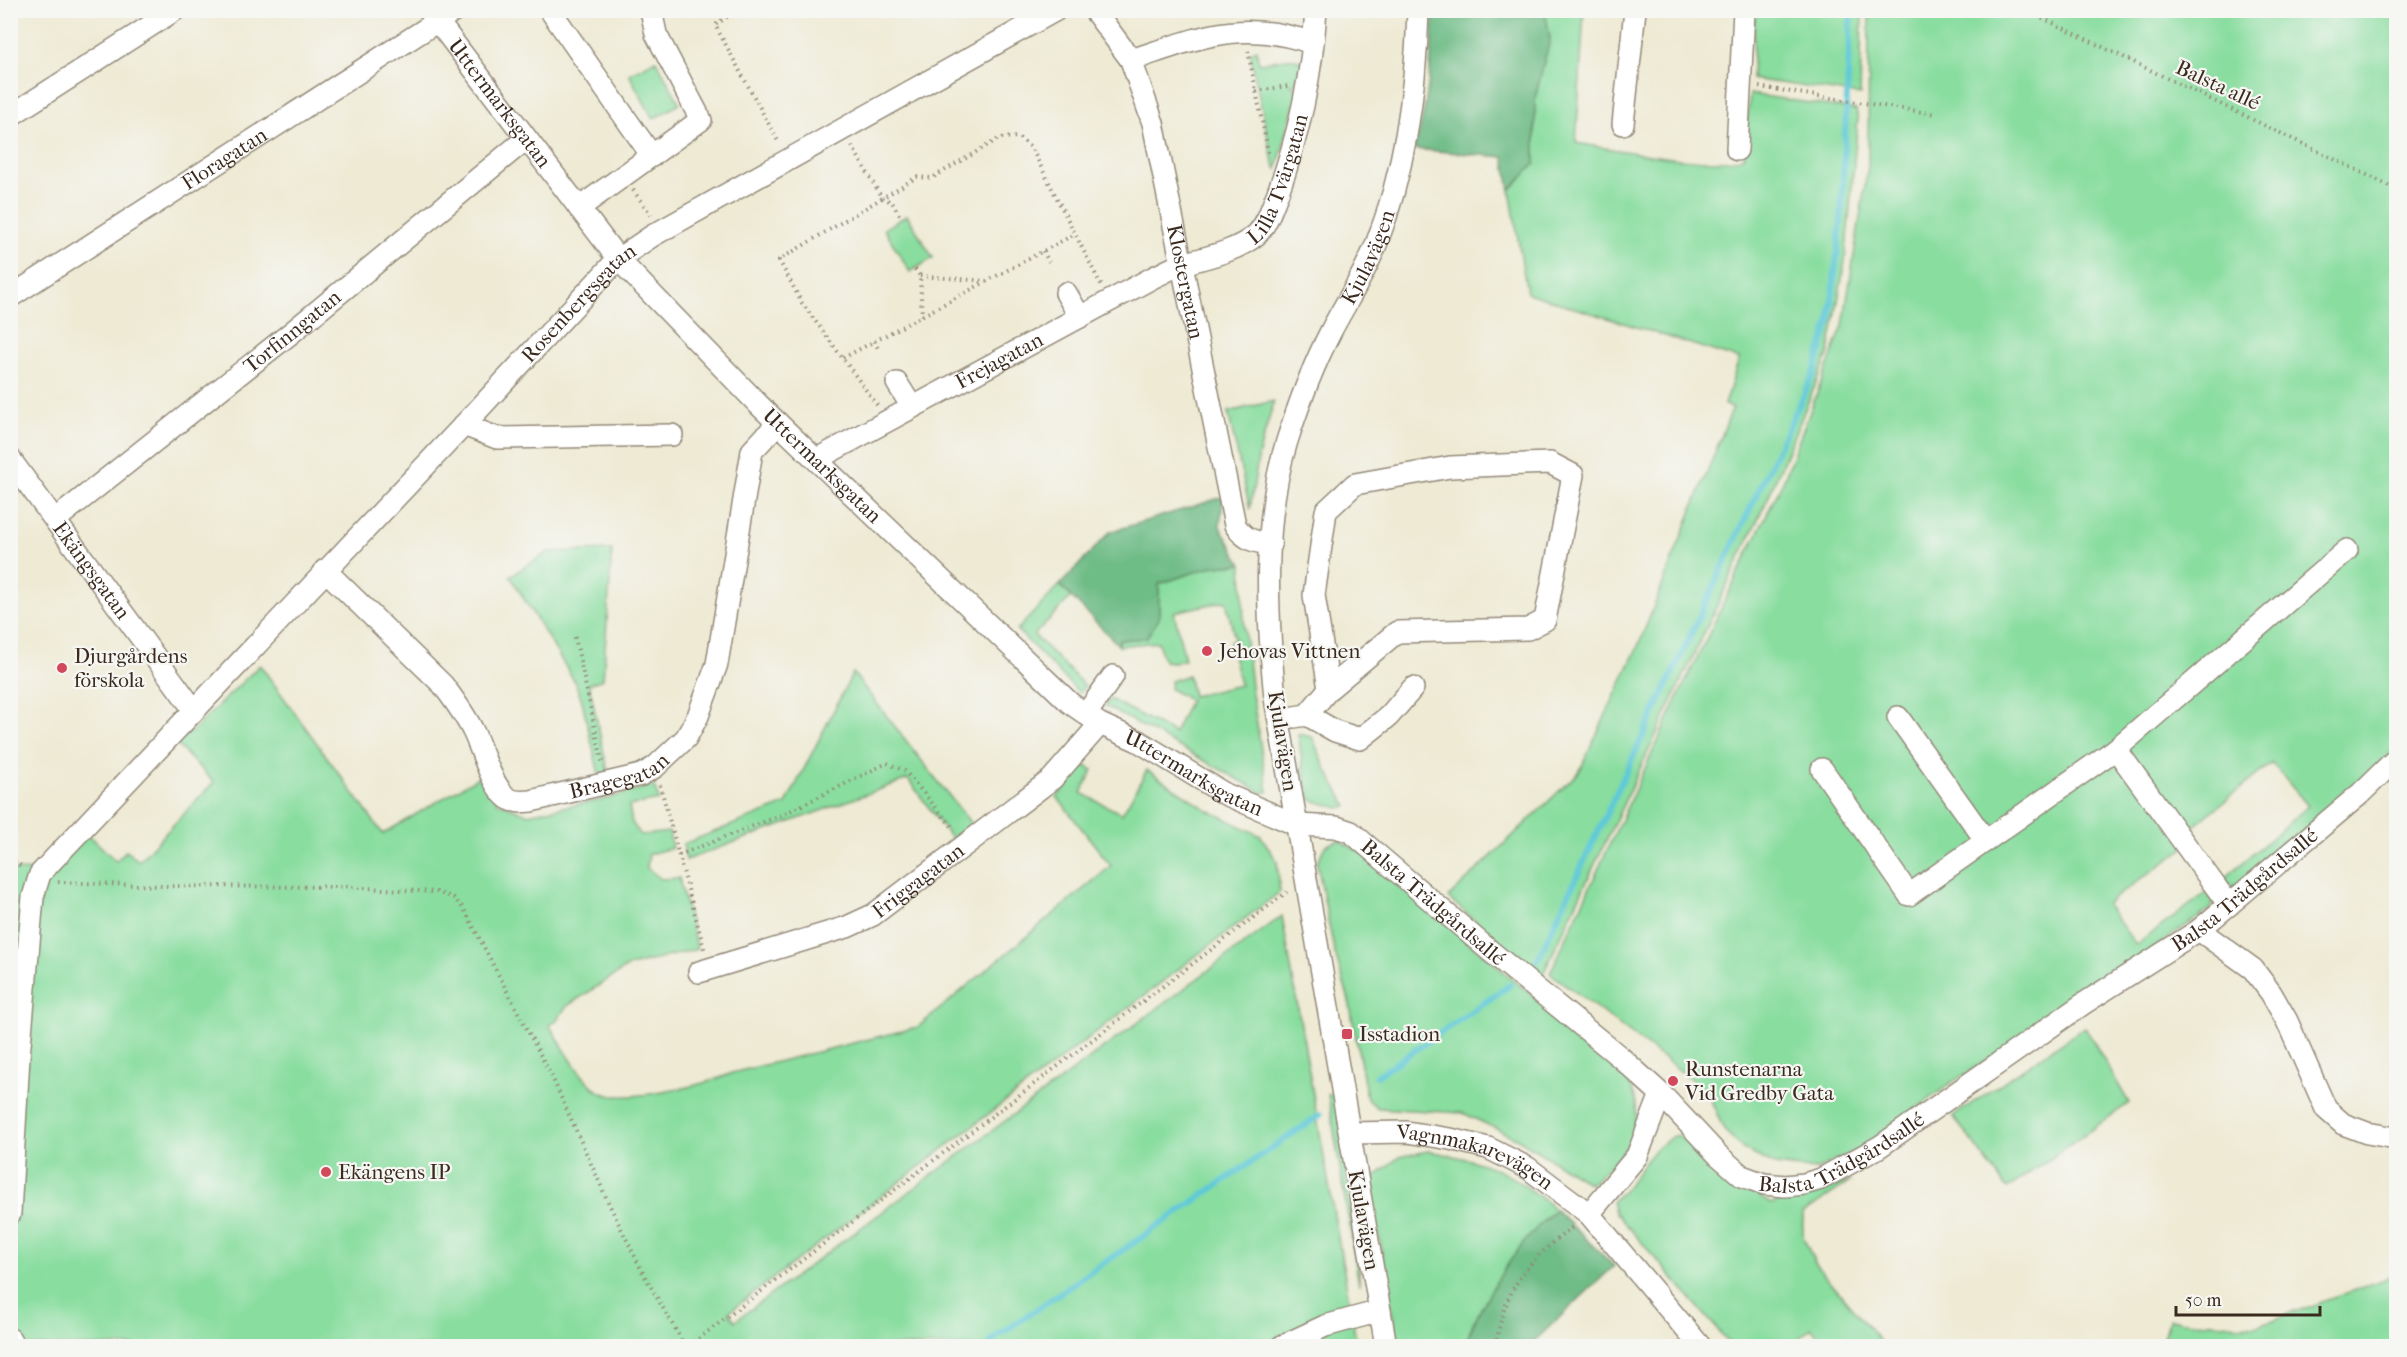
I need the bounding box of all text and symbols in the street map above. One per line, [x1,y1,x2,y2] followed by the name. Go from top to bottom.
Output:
[443,34,556,172] street label: Uttermarksgatan
[2172,55,2264,115] street label: Balsta allé
[1242,111,1313,249] street label: Lilla Tvärgatan
[177,123,271,195] street label: Floragatan
[1336,207,1399,309] street label: Kjulavägen
[1162,222,1209,341] street label: Klostergatan
[516,239,640,367] street label: Rosenbergsgatan
[239,285,346,378] street label: Torfinngatan
[951,327,1047,394] street label: Frejagatan
[758,403,887,528] street label: Uttermarksgatan
[48,517,135,624] street label: Ekängsgatan
[1217,639,1360,663] place label: Jehovas Vittnen
[74,644,188,692] place label: Djurgårdens förskola
[1200,644,1214,658] marker: Jehovas Vittnen
[55,661,69,675] marker: Djurgårdens förskola
[1263,689,1303,793] street label: Kjulavägen
[1121,725,1267,821] street label: Uttermarksgatan
[567,748,674,804] street label: Bragegatan
[2167,823,2323,956] street label: Balsta Trädgårdsallé
[1356,834,1510,971] street label: Balsta Trädgårdsallé
[868,838,969,923] street label: Friggagatan
[1359,1022,1440,1046] place label: Isstadion
[1340,1027,1354,1041] marker: Isstadion
[1684,1057,1834,1105] place label: Runstenarna Vid Gredby Gata
[1666,1074,1680,1088] marker: Runstenarna Vid Gredby Gata
[1757,1107,1929,1198] street label: Balsta Trädgårdsallé
[1396,1120,1558,1195] street label: Vagnmakarevägen
[338,1160,451,1184] place label: Ekängens IP
[319,1165,333,1179] marker: Ekängens IP
[1343,1168,1385,1272] street label: Kjulavägen
[2176,1279,2320,1317] scale bar
[2185,1290,2222,1311] text: 50 m

